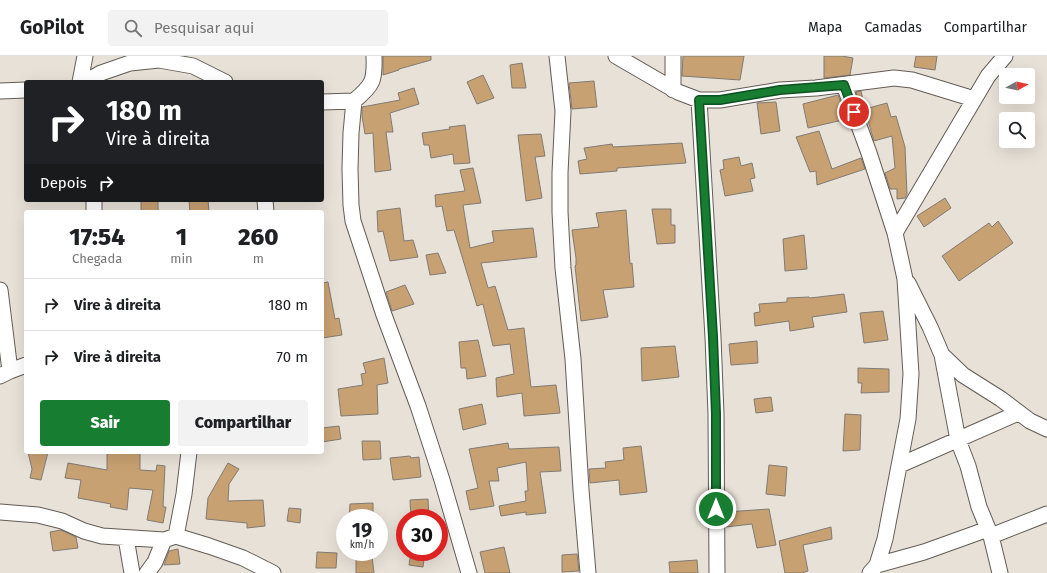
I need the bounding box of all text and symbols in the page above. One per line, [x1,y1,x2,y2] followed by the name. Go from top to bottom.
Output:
[108,10,388,46] search box
[20,16,84,39] text: GoPilot
[122,17,144,39] icon: search
[154,19,254,37] text: Pesquisar aqui
[808,19,842,36] text: Mapa
[864,19,922,36] text: Camadas
[944,19,1027,36] text: Compartilhar
[999,68,1035,104] north arrow
[999,68,1035,148] map controls
[106,94,182,127] text: 180 m
[837,95,871,129] pin
[40,96,92,148] icon: right
[843,101,865,123] icon: arrive
[999,112,1035,148] button: search
[106,128,210,150] text: Vire à direita
[95,172,117,194] icon: right
[40,174,87,192] text: Depois
[69,223,125,251] text: 17:54
[176,223,187,251] text: 1
[238,223,279,251] text: 260
[72,251,122,266] text: Chegada
[170,251,193,266] text: min
[253,251,264,266] text: m
[40,294,62,316] icon: right
[74,296,161,314] text: Vire à direita
[268,296,308,314] text: 180 m
[40,346,62,368] icon: right
[74,348,161,366] text: Vire à direita
[276,348,308,366] text: 70 m
[40,400,170,446] button: Sair
[178,400,308,446] button: Compartilhar
[695,488,737,530] position arrow
[396,509,448,561] speed limit sign: 30
[352,518,372,542] text: 19
[350,539,374,551] text: km/h

